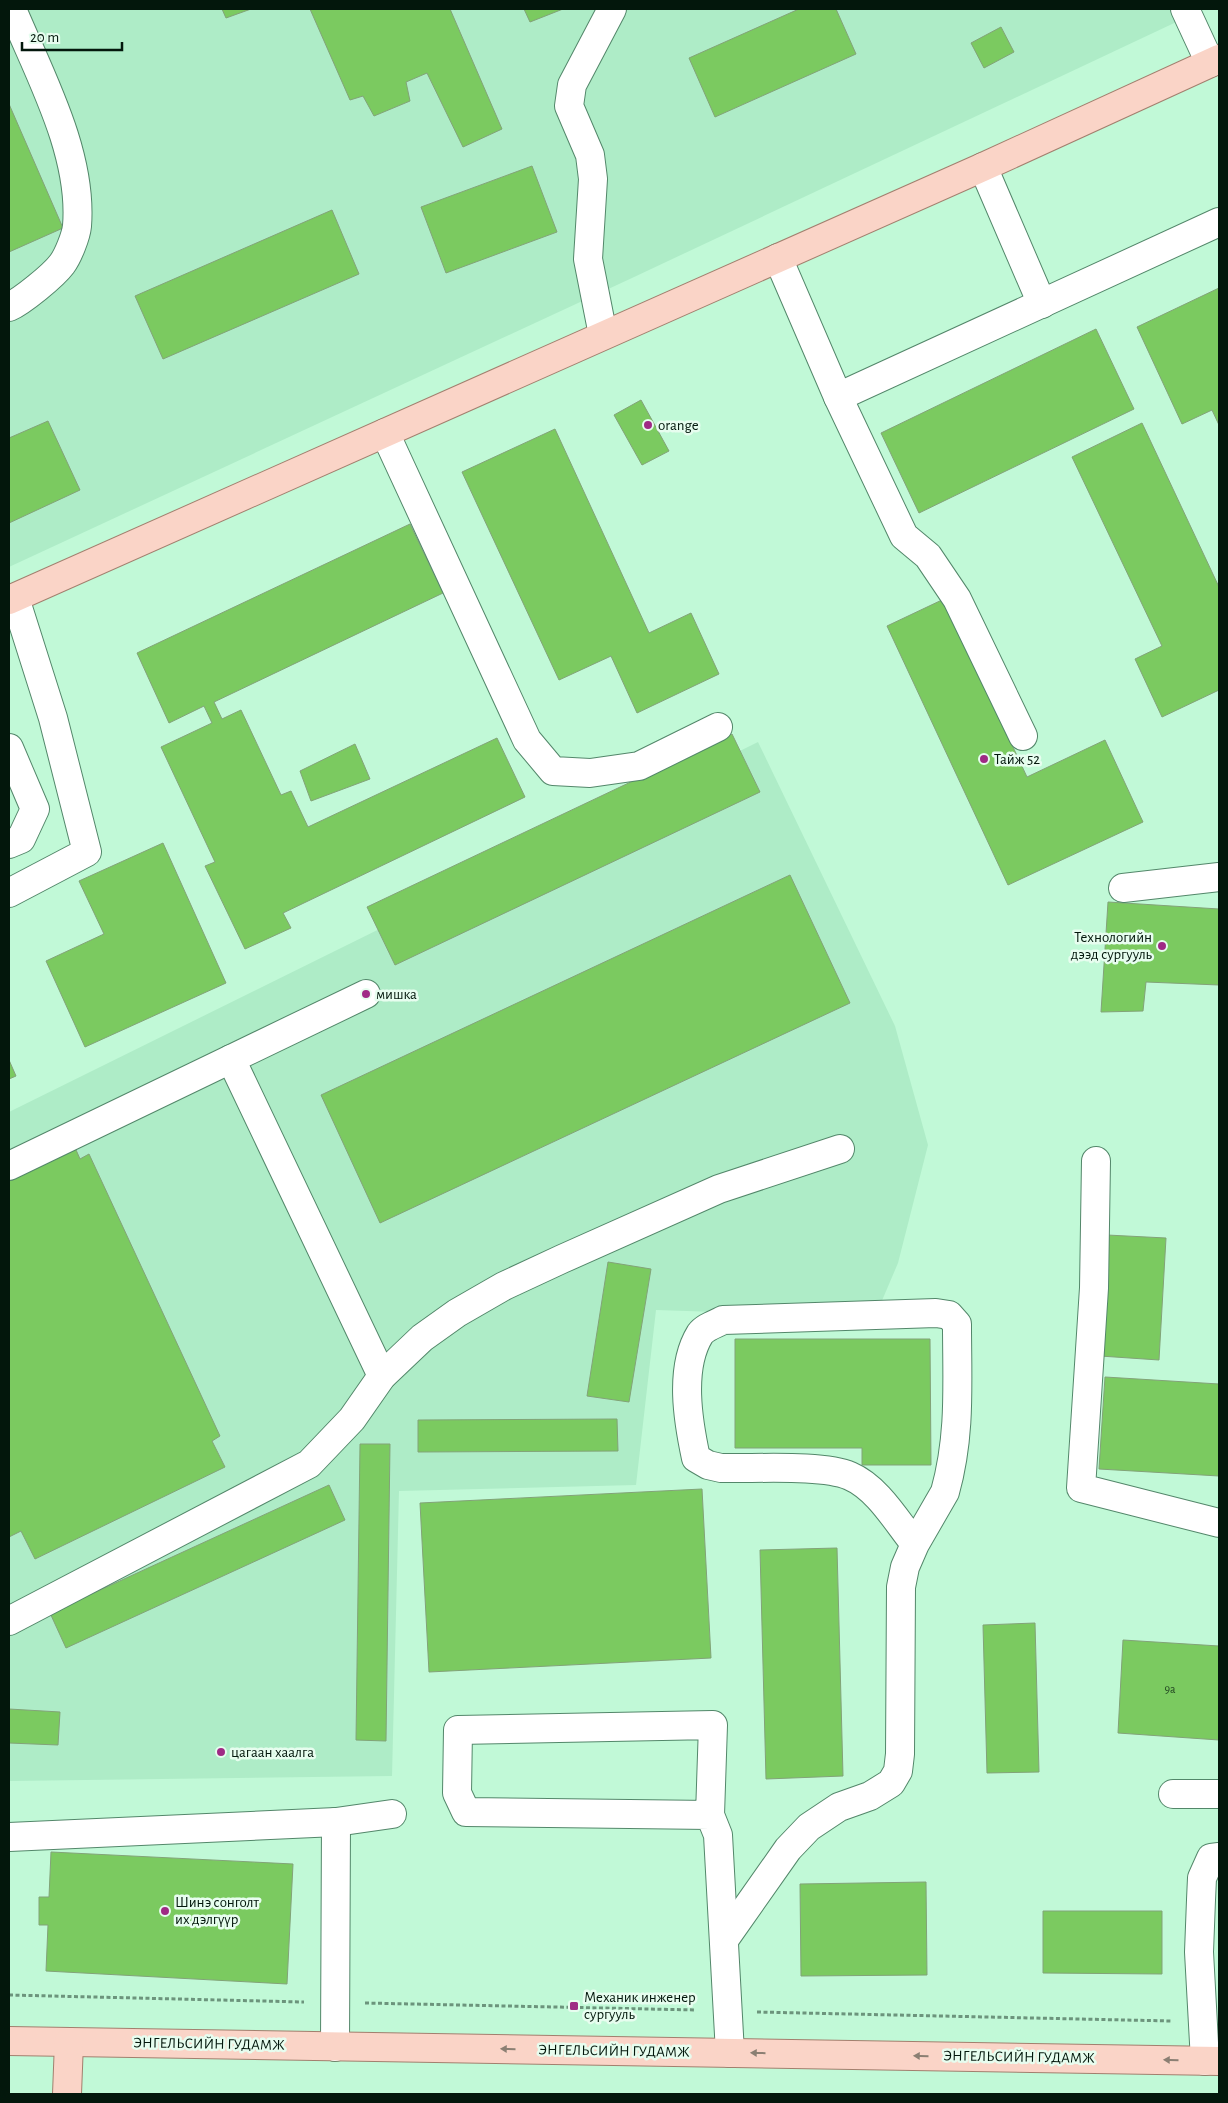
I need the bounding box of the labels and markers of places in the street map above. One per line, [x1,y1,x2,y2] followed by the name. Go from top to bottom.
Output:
[658,418,699,433] place label: orange
[642,419,654,431] marker: orange
[994,752,1040,767] place label: Тайж 52
[978,753,990,765] marker: Тайж 52
[1071,930,1153,962] place label: Технологийн дээд сургууль
[1156,940,1168,952] marker: Технологийн дээд сургууль
[376,987,417,1002] place label: мишка
[360,988,372,1000] marker: мишка
[231,1745,314,1760] place label: цагаан хаалга
[215,1746,227,1758] marker: цагаан хаалга
[175,1895,260,1927] place label: Шинэ сонголт их дэлгүүр
[159,1905,171,1917] marker: Шинэ сонголт их дэлгүүр
[584,1990,696,2022] place label: Механик инженер сургууль
[568,2000,580,2012] marker: Механик инженер сургууль

